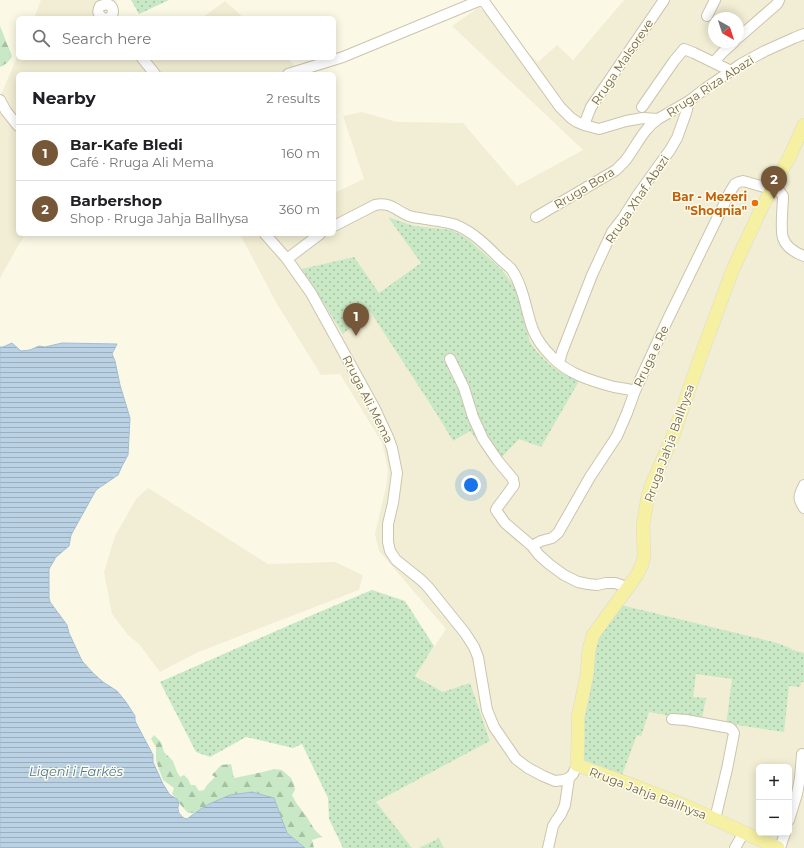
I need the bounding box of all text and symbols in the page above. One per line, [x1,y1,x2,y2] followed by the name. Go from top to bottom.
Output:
[708,12,744,48] north arrow
[16,16,336,60] search box
[588,16,656,108] street label: Rruga Malsoreve
[30,27,52,49] icon: search
[62,29,151,48] text: Search here
[663,52,757,120] street label: Rruga Riza Abazi
[32,88,96,108] text: Nearby
[266,90,320,106] text: 2 results
[70,135,183,154] text: Bar-Kafe Bledi
[42,145,48,161] text: 1
[282,145,320,161] text: 160 m
[602,152,672,246] street label: Rruga Xhaf Abazi
[70,154,214,170] text: Café · Rruga Ali Mema
[551,164,617,212] street label: Rruga Bora
[761,166,787,199] pin: 2
[672,189,747,218] place label: Bar - Mezeri "Shoqnia"
[70,191,162,210] text: Barbershop
[750,198,760,208] marker: Bar - Mezeri "Shoqnia"
[41,201,49,217] text: 2
[279,201,320,217] text: 360 m
[70,210,249,226] text: Shop · Rruga Jahja Ballhysa
[343,303,369,336] pin: 1
[630,323,672,389] street label: Rruga e Re
[339,352,397,446] street label: Rruga Ali Mema
[641,382,697,504] street label: Rruga Jahja Ballhysa
[461,475,481,495] your location
[29,763,124,779] water label: Liqeni i Farkës
[587,764,709,822] street label: Rruga Jahja Ballhysa
[756,764,792,836] map controls
[756,764,792,800] button: +
[756,800,792,836] button: −

